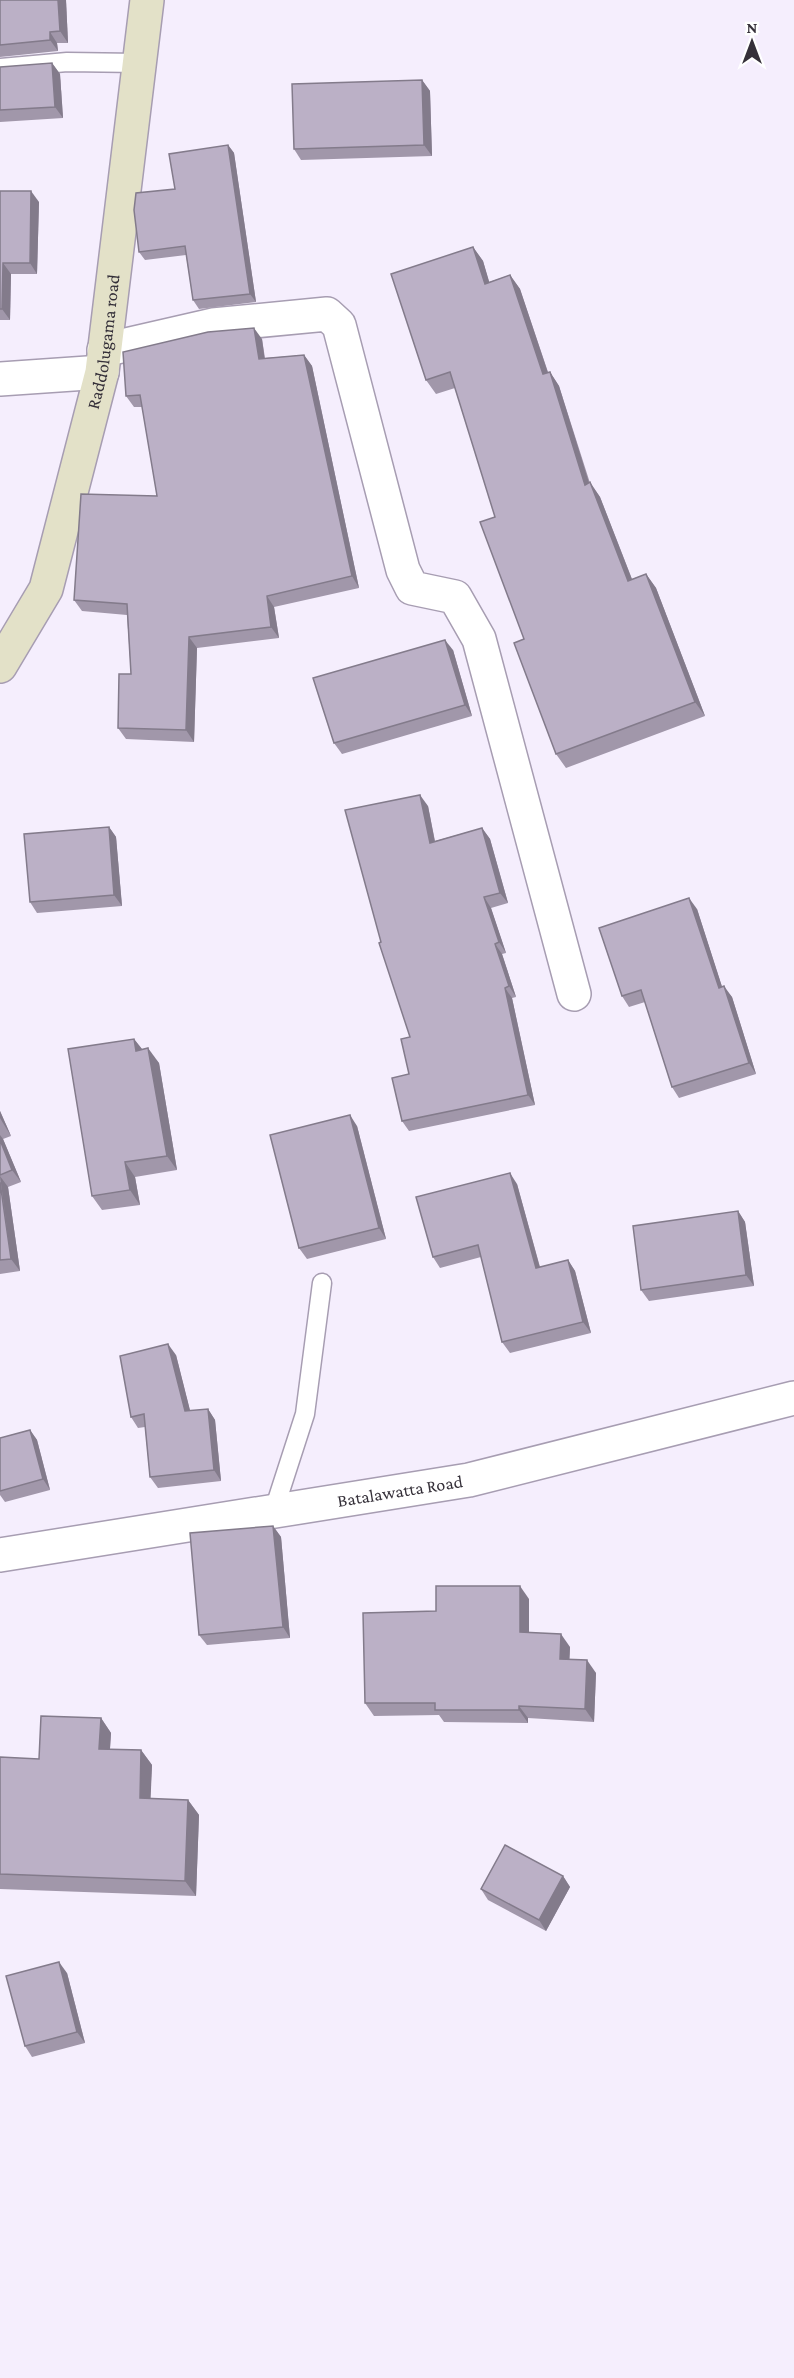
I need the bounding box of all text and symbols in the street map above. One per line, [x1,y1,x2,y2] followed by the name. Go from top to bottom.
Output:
[722,12,782,72] north arrow
[747,19,758,36] text: N
[83,273,124,411] street label: Raddolugama road
[336,1471,465,1511] street label: Batalawatta Road

